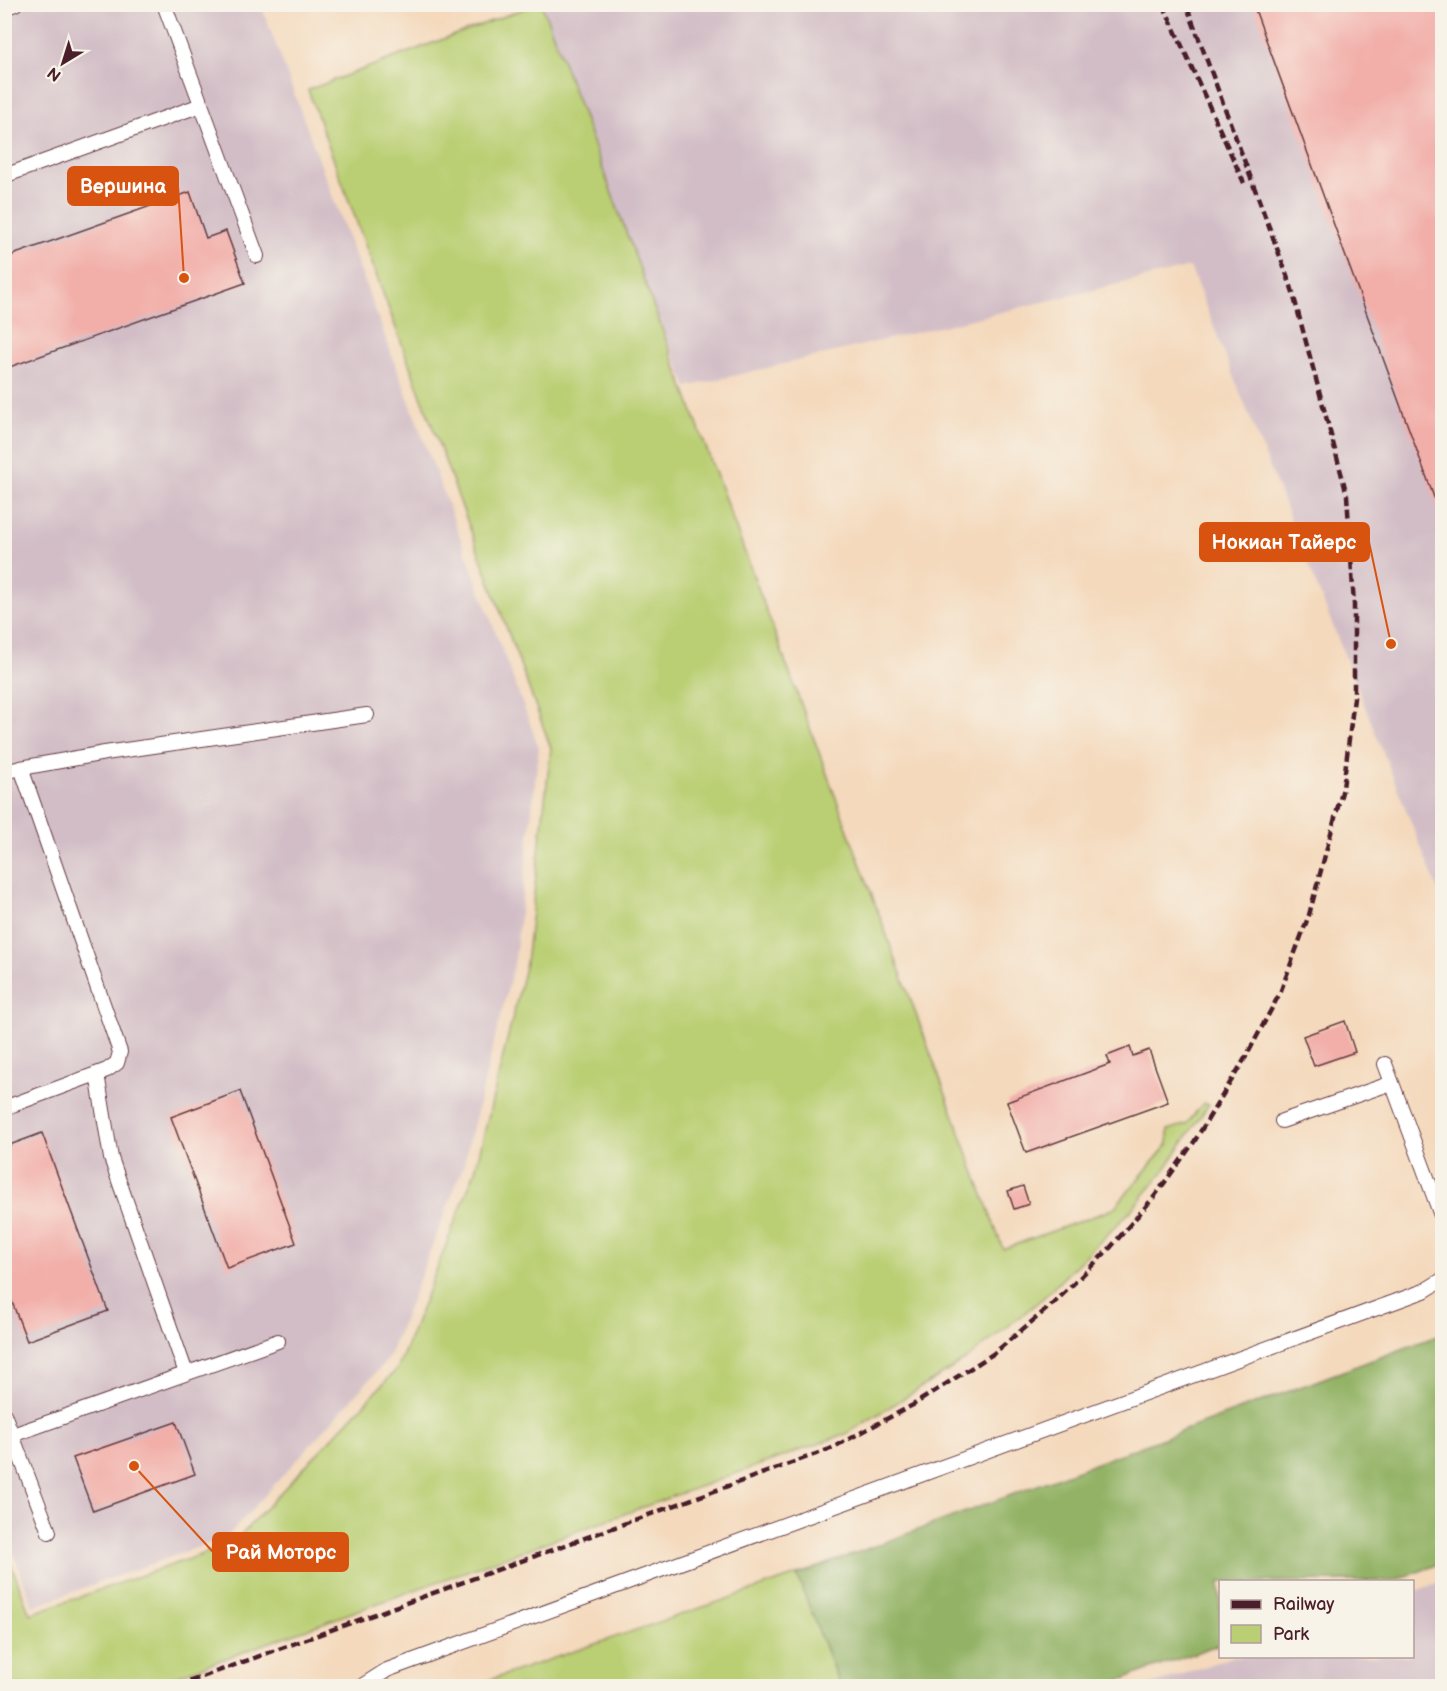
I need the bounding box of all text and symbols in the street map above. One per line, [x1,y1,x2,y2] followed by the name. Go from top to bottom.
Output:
[33,33,93,93] north arrow
[44,62,65,85] text: N
[68,167,178,205] callout: Вершина
[80,175,166,199] text: Вершина
[1200,523,1369,561] callout: Нокиан Тайерс
[1212,531,1356,555] text: Нокиан Тайерс
[213,1533,348,1571] callout: Рай Моторс
[226,1541,336,1565] text: Рай Моторс
[1219,1580,1414,1658] legend
[1273,1594,1335,1615] text: Railway
[1273,1624,1309,1645] text: Park

